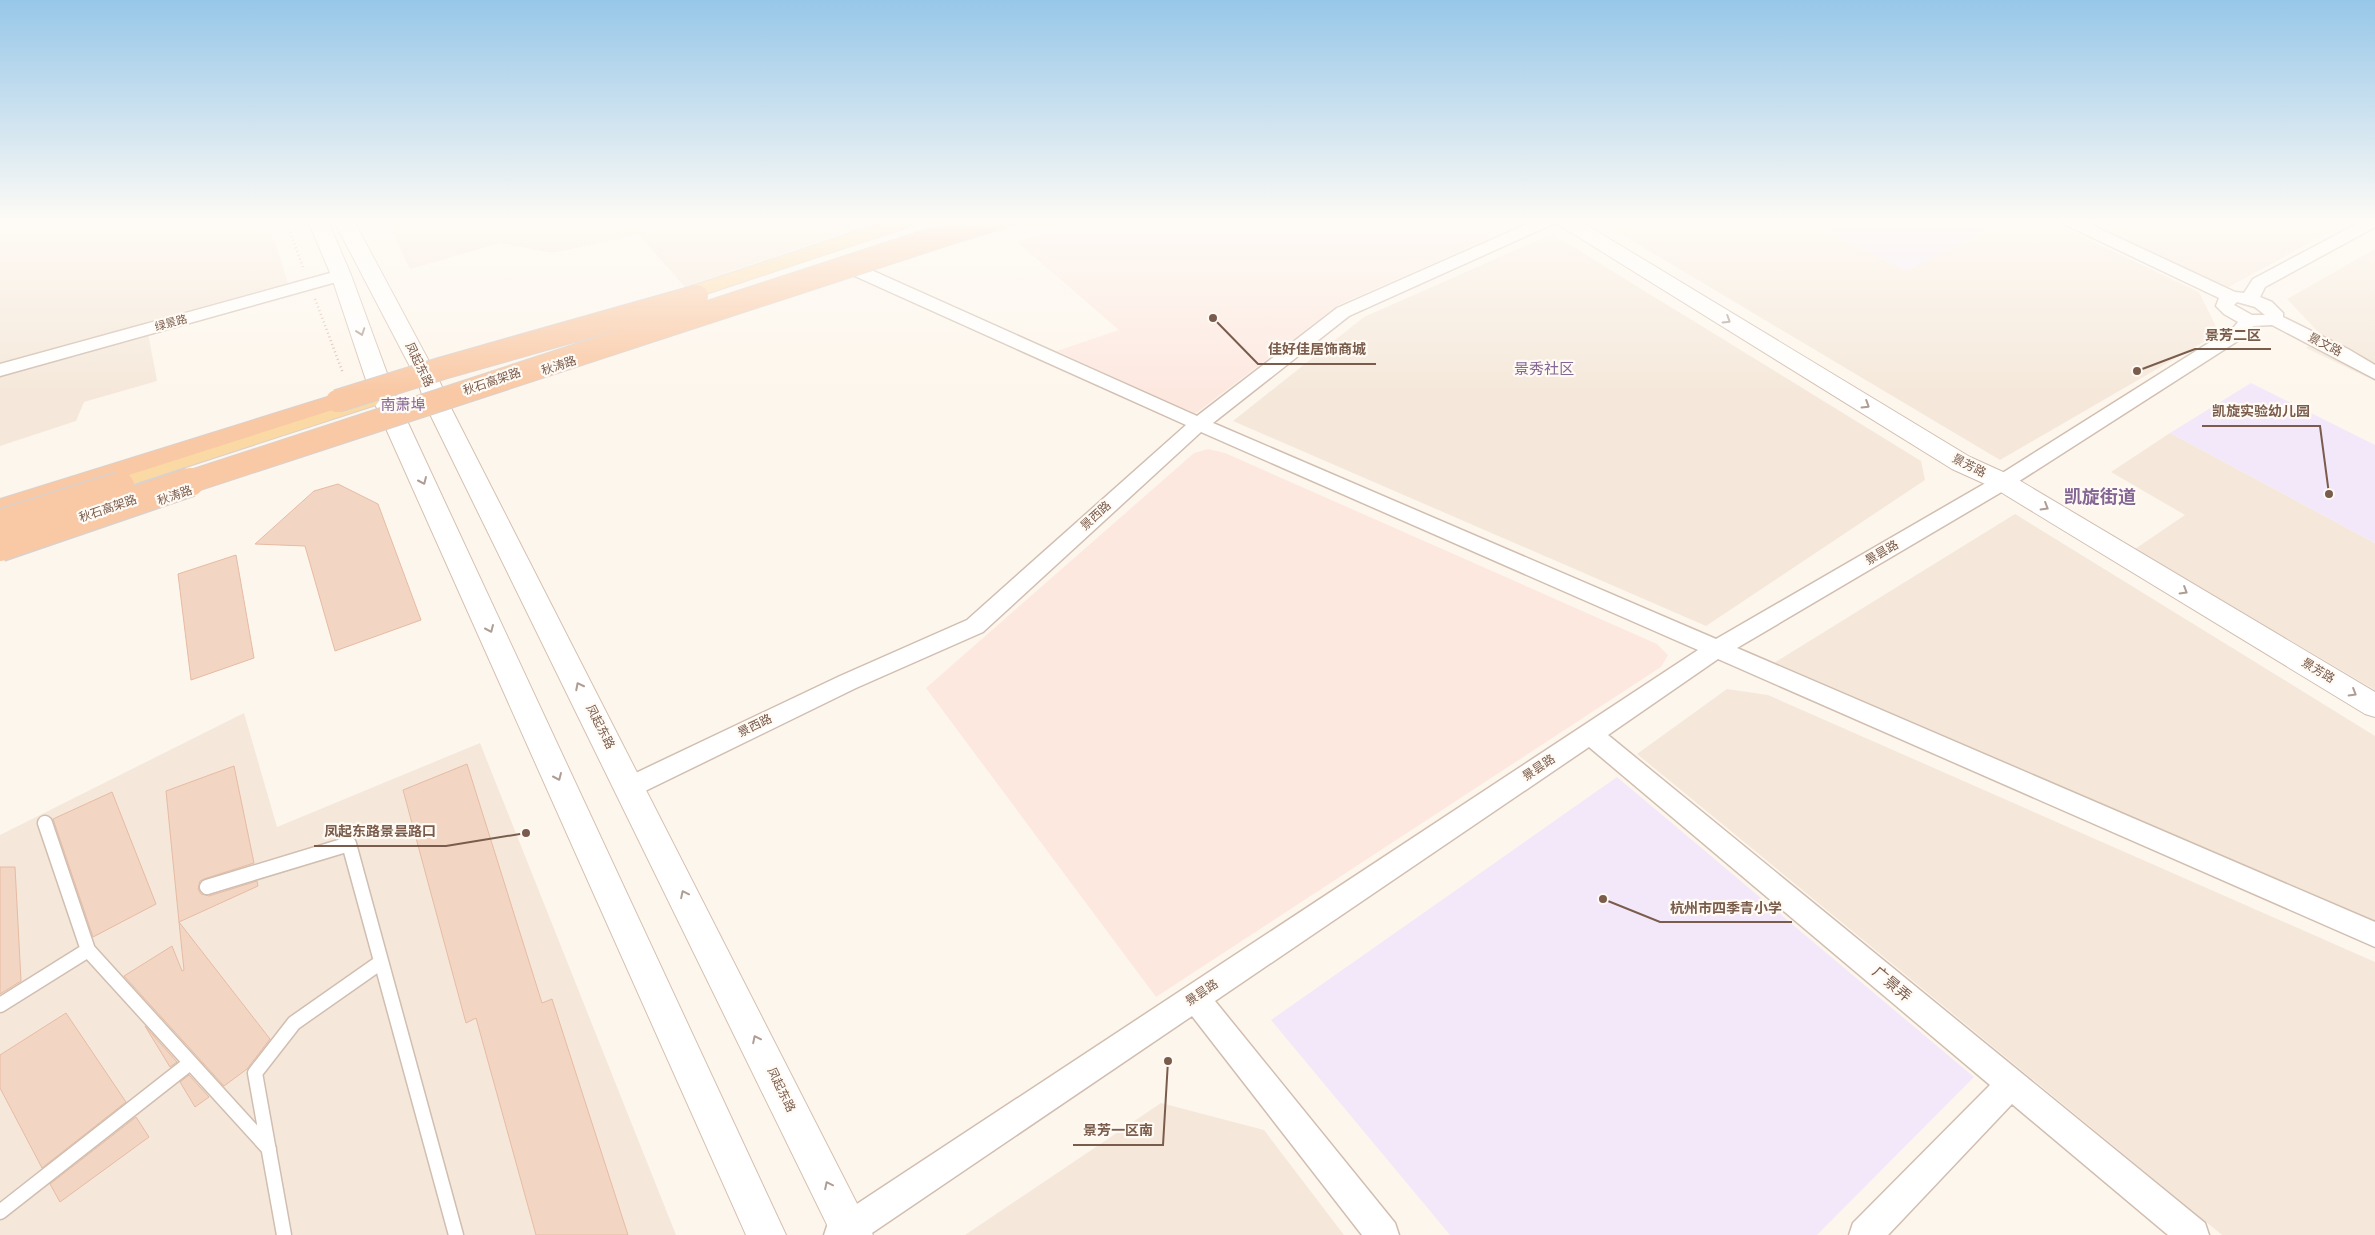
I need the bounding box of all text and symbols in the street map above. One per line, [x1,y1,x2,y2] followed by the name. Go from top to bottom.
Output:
[153,312,189,334] street label: 绿景路
[1722,313,1731,323] one-way arrow
[2195,320,2271,349] callout: 景芳二区
[355,327,365,335] one-way arrow
[2205,327,2261,344] text: 景芳二区
[2306,330,2344,360] street label: 景文路
[1258,335,1376,364] callout: 佳好佳居饰商城
[402,340,436,390] street label: 凤起东路
[1268,341,1366,358] text: 佳好佳居饰商城
[540,353,578,379] street label: 秋涛路
[1514,360,1574,378] district label: 景秀社区
[461,365,523,399] street label: 秋石高架路
[380,396,426,414] district label: 南萧埠
[2202,397,2320,426] callout: 凯旋实验幼儿园
[1860,398,1869,408] one-way arrow
[2212,403,2310,420] text: 凯旋实验幼儿园
[1950,451,1988,481] street label: 景芳路
[417,476,427,485] one-way arrow
[156,483,194,509] street label: 秋涛路
[2064,486,2136,508] district label: 凯旋街道
[77,492,139,526] street label: 秋石高架路
[1078,498,1114,534] street label: 景西路
[2039,501,2048,511] one-way arrow
[1863,538,1901,568] street label: 景昙路
[2179,585,2188,595] one-way arrow
[484,624,495,633] one-way arrow
[2299,655,2337,687] street label: 景芳路
[575,682,585,691] one-way arrow
[2348,686,2357,696] one-way arrow
[582,702,618,752] street label: 凤起东路
[736,711,774,741] street label: 景西路
[1520,752,1558,784] street label: 景昙路
[551,772,562,781] one-way arrow
[314,817,446,846] callout: 凤起东路景昙路口
[324,823,436,840] text: 凤起东路景昙路口
[680,890,690,899] one-way arrow
[1660,893,1792,922] callout: 杭州市四季青小学
[1670,900,1782,917] text: 杭州市四季青小学
[1869,963,1915,1005] street label: 广景弄
[1183,977,1221,1009] street label: 景昙路
[752,1035,762,1044] one-way arrow
[764,1065,798,1115] street label: 凤起东路
[1073,1116,1163,1145] callout: 景芳一区南
[1083,1122,1153,1139] text: 景芳一区南
[824,1181,834,1190] one-way arrow

